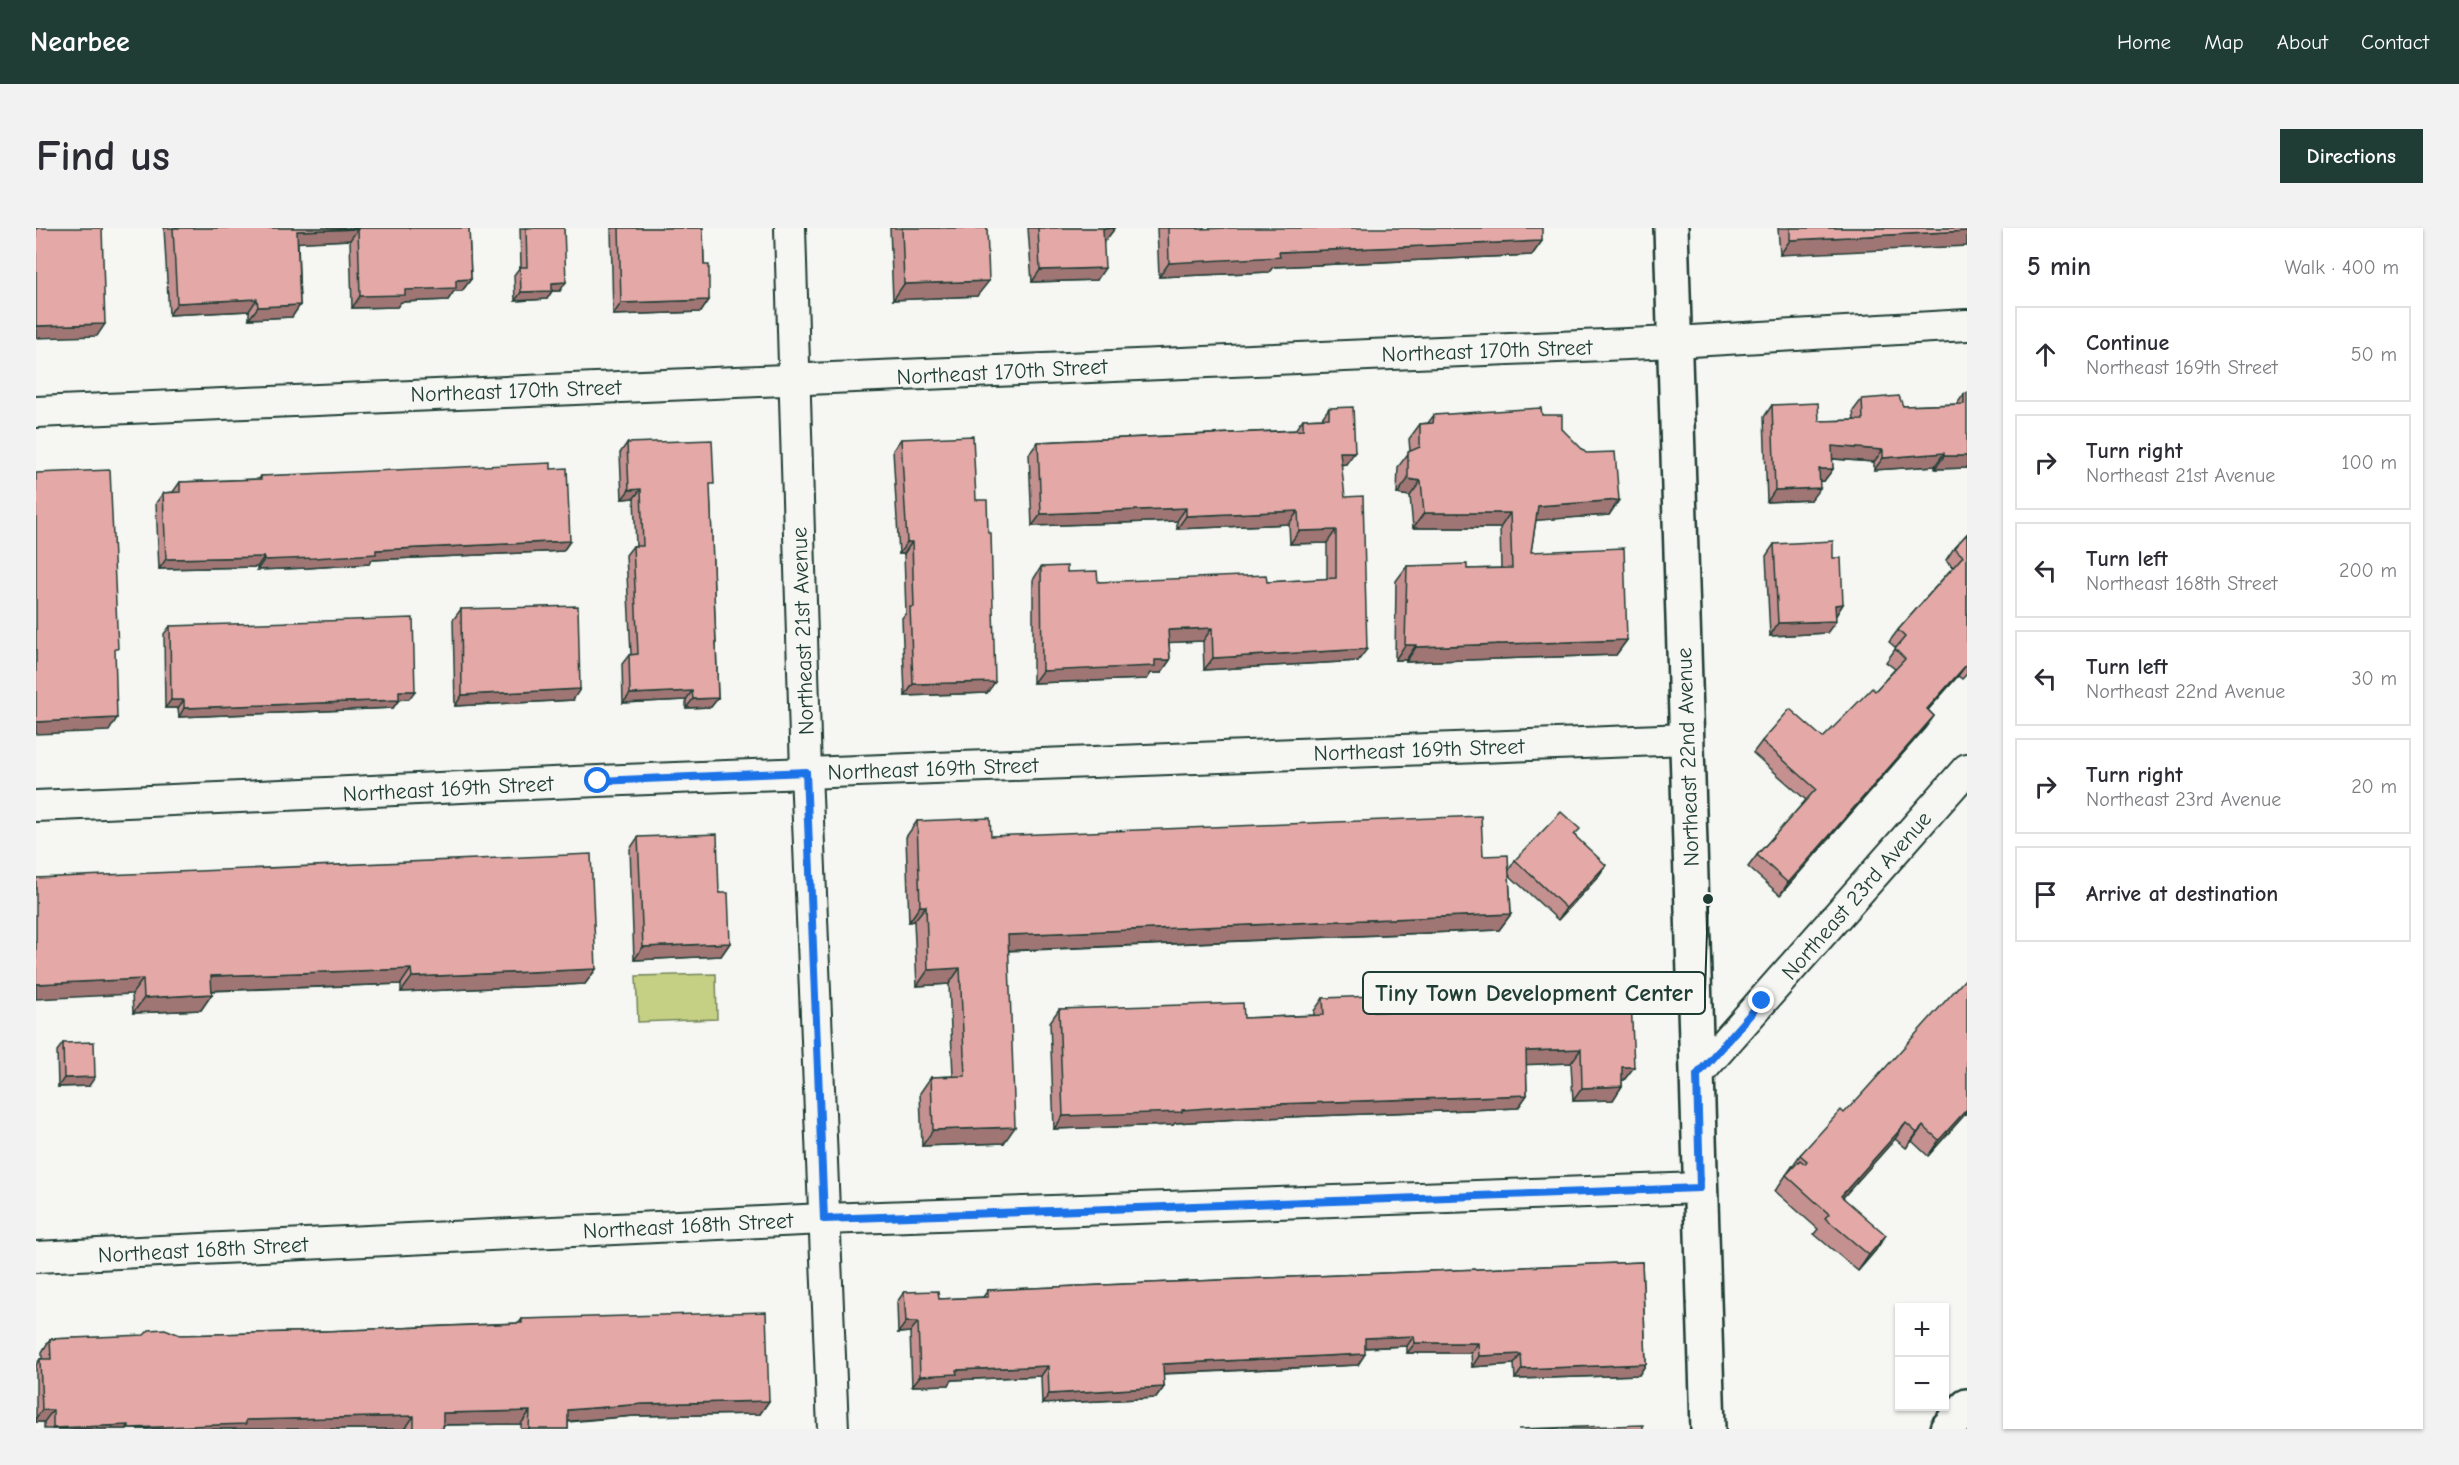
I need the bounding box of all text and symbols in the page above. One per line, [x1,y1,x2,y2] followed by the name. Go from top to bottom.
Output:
[30,26,130,58] text: Nearbee
[2117,30,2171,54] text: Home
[2204,30,2244,54] text: Map
[2277,30,2328,54] text: About
[2361,30,2429,54] text: Contact
[2280,129,2423,183] button: Directions
[36,132,170,181] text: Find us
[2027,252,2091,282] text: 5 min
[2285,256,2399,279] text: Walk · 400 m
[2086,330,2169,356] text: Continue
[1381,334,1594,368] street label: Northeast 170th Street
[2029,338,2062,371] icon: ahead
[2351,343,2397,366] text: 50 m
[896,353,1109,391] street label: Northeast 170th Street
[2086,356,2278,379] text: Northeast 169th Street
[410,374,623,408] street label: Northeast 170th Street
[2086,438,2183,464] text: Turn right
[2029,446,2062,479] icon: right
[2342,451,2397,474] text: 100 m
[2086,464,2275,487] text: Northeast 21st Avenue
[786,527,820,735] street label: Northeast 21st Avenue
[2086,546,2168,572] text: Turn left
[2029,554,2062,587] icon: left
[2339,559,2397,582] text: 200 m
[2086,572,2277,595] text: Northeast 168th Street
[1671,647,1705,867] street label: Northeast 22nd Avenue
[2086,654,2168,680] text: Turn left
[2029,662,2062,695] icon: left
[2351,667,2397,690] text: 30 m
[2086,680,2285,703] text: Northeast 22nd Avenue
[1313,733,1526,767] street label: Northeast 169th Street
[827,752,1040,786] street label: Northeast 169th Street
[2086,762,2183,788] text: Turn right
[584,767,610,793] route start
[342,770,555,808] street label: Northeast 169th Street
[2029,770,2062,803] icon: right
[2351,775,2397,798] text: 20 m
[2086,788,2281,811] text: Northeast 23rd Avenue
[1776,806,1937,985] street label: Northeast 23rd Avenue
[2029,878,2062,911] icon: arrive
[2086,881,2278,907] text: Arrive at destination
[1363,972,1705,1014] callout: Tiny Town Development Center
[1375,979,1693,1007] text: Tiny Town Development Center
[1748,987,1774,1013] route end
[582,1207,795,1244] street label: Northeast 168th Street
[97,1231,310,1268] street label: Northeast 168th Street
[1895,1303,1949,1411] map controls
[1895,1303,1949,1357] button: +
[1895,1357,1949,1411] button: −

